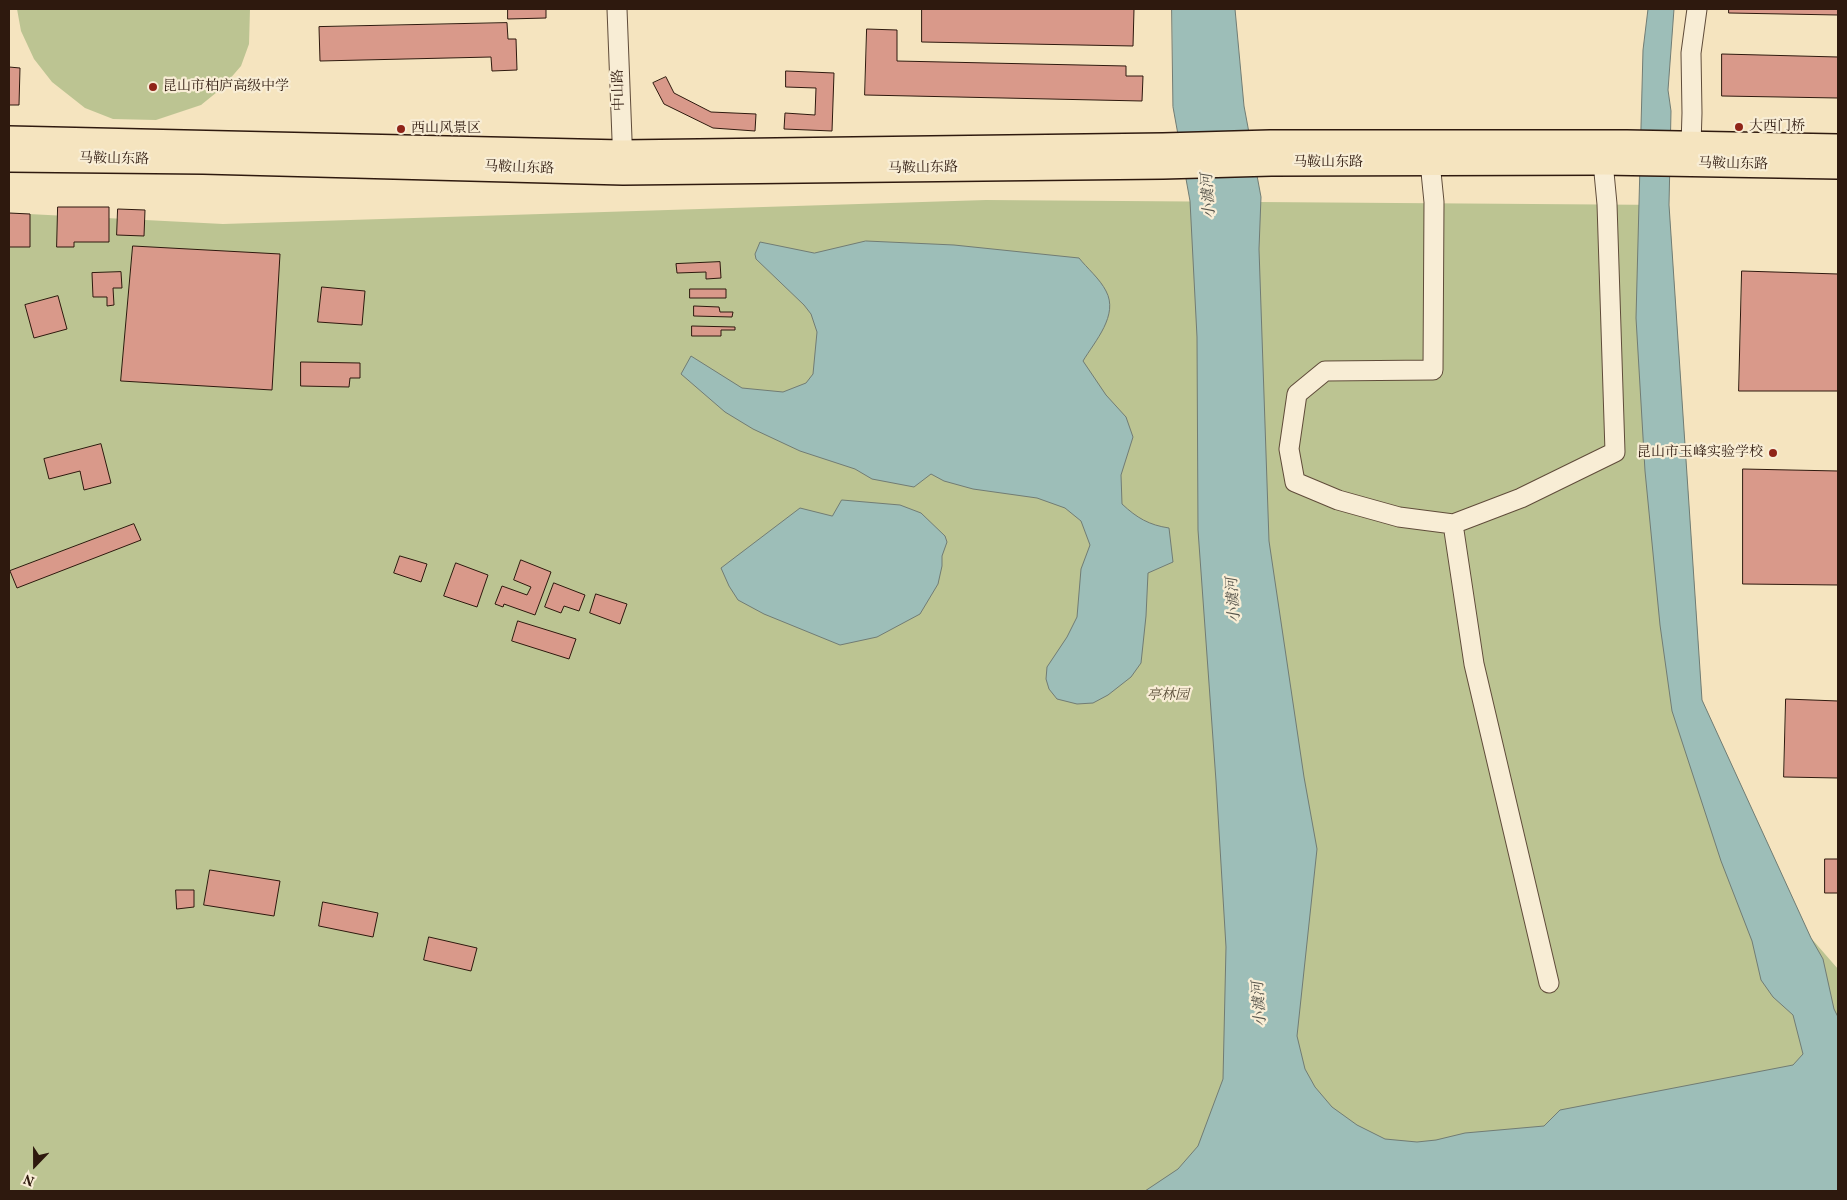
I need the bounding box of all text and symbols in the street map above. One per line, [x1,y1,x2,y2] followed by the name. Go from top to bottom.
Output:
[611,69,629,111] street label: 中山路
[163,79,289,95] place label: 昆山市柏庐高级中学
[147,81,159,93] marker: 昆山市柏庐高级中学
[1749,119,1805,135] place label: 大西门桥
[411,121,481,137] place label: 西山风景区
[1733,121,1745,133] marker: 大西门桥
[395,123,407,135] marker: 西山风景区
[79,151,149,169] street label: 马鞍山东路
[1293,155,1363,171] street label: 马鞍山东路
[1698,156,1768,174] street label: 马鞍山东路
[484,159,554,179] street label: 马鞍山东路
[888,160,958,178] street label: 马鞍山东路
[1199,173,1221,219] water label: 小澞河
[1637,445,1763,461] place label: 昆山市玉峰实验学校
[1767,447,1779,459] marker: 昆山市玉峰实验学校
[1224,577,1246,623] water label: 小澞河
[1147,688,1189,704] park label: 亭林园
[1250,981,1272,1027] water label: 小澞河
[10,1140,60,1190] north arrow
[21,1169,37,1190] text: N

